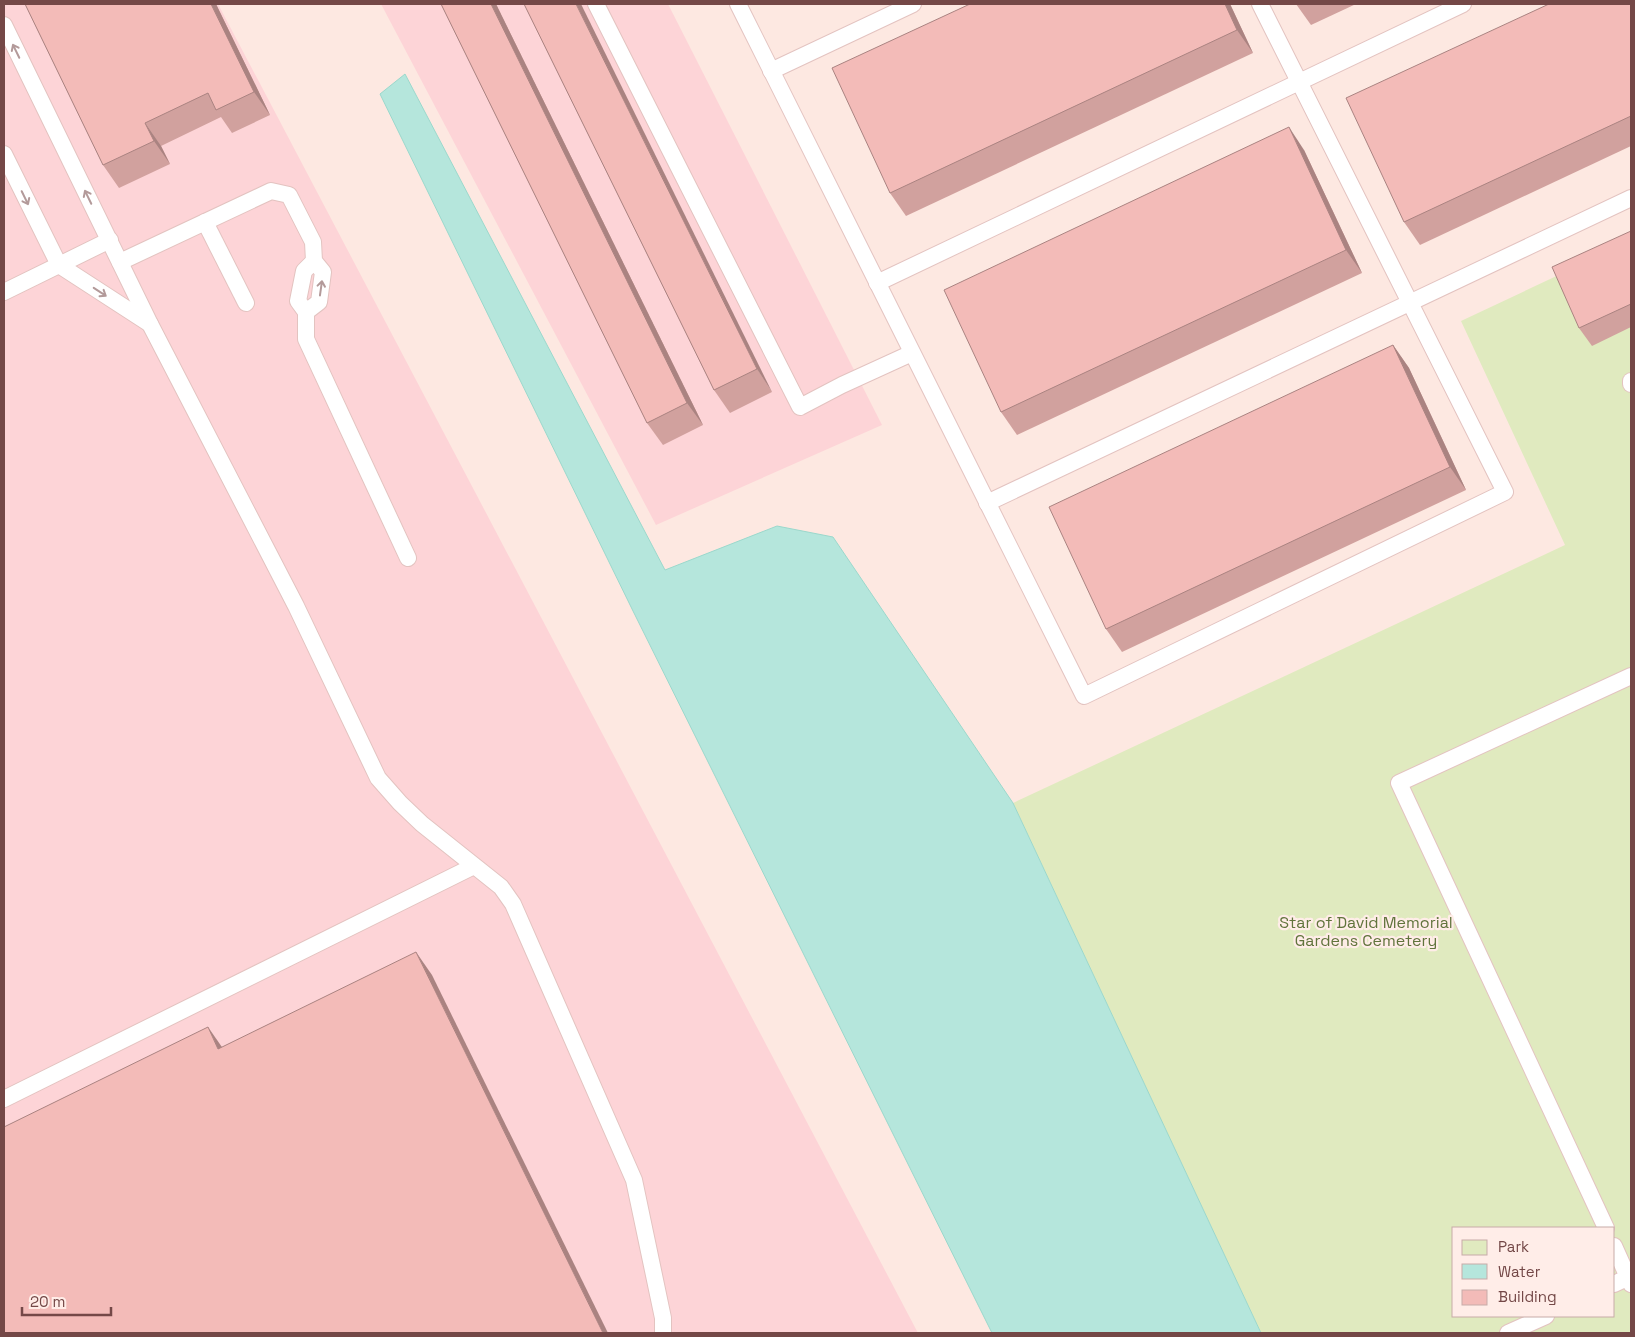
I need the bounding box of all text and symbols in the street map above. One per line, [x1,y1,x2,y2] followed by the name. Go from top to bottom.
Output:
[11,44,21,59] one-way arrow
[83,189,93,204] one-way arrow
[20,190,30,205] one-way arrow
[316,281,326,297] one-way arrow
[92,287,106,297] one-way arrow
[1279,912,1453,951] park label: Star of David Memorial Gardens Cemetery
[1452,1227,1615,1317] legend
[1498,1237,1529,1256] text: Park
[1498,1262,1541,1281] text: Water
[22,1284,111,1316] scale bar
[1498,1287,1557,1306] text: Building
[30,1292,65,1311] text: 20 m

